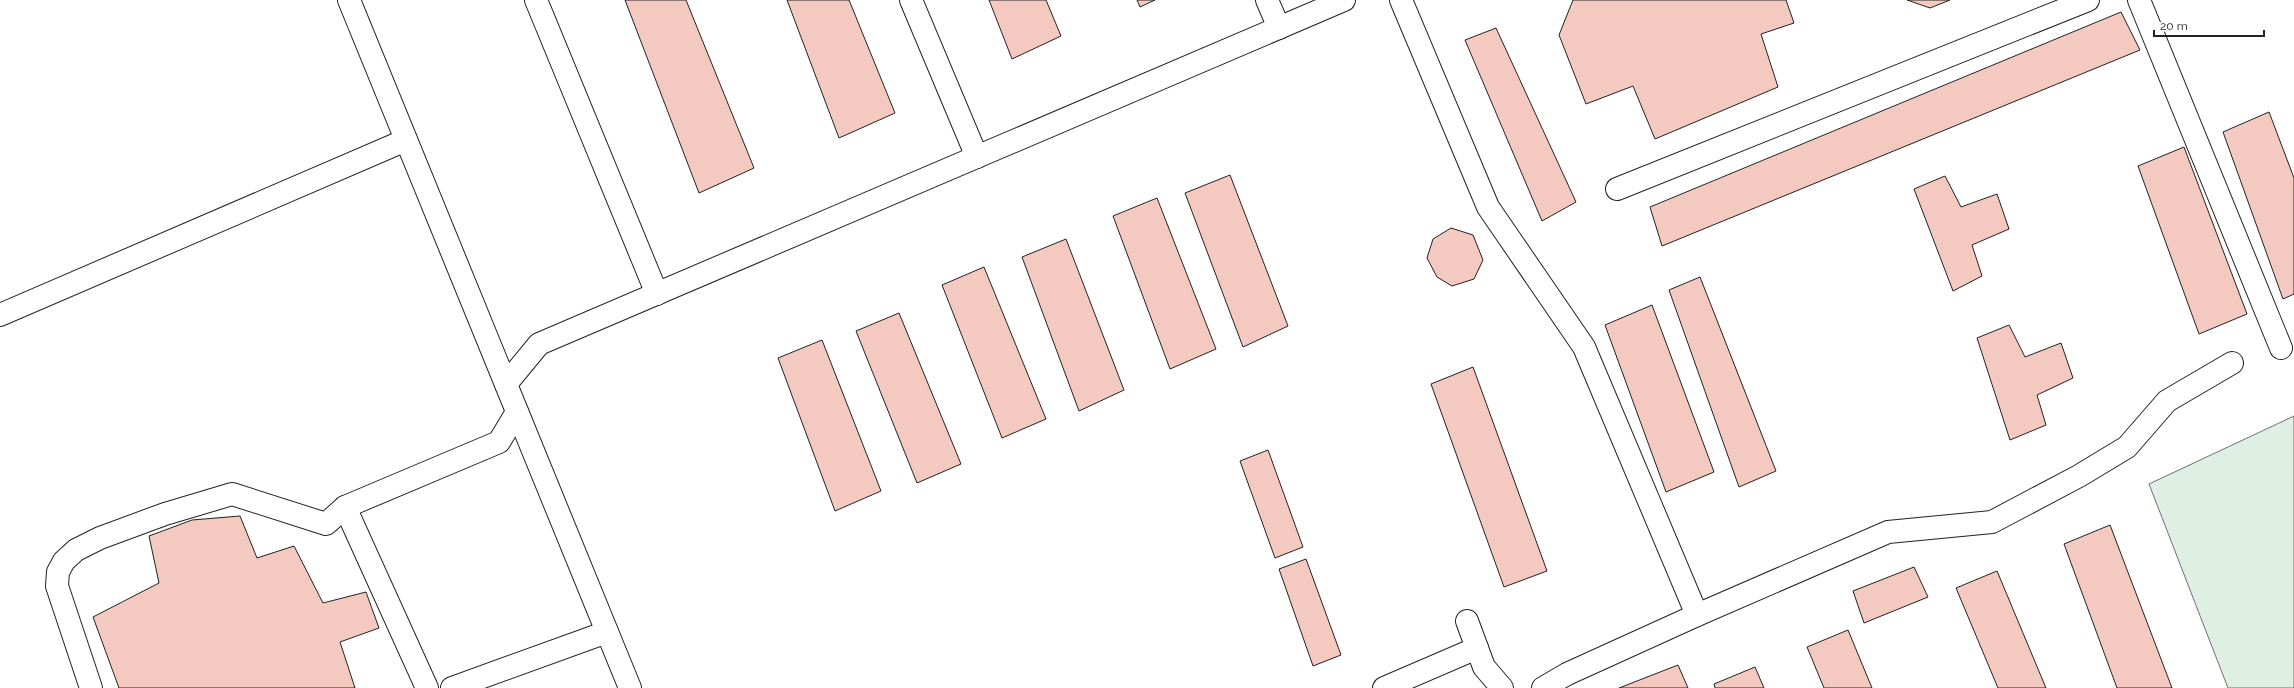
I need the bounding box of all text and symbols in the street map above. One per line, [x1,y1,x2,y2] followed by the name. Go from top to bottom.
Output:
[2154,12,2264,38] scale bar
[2160,19,2188,33] text: 20 m

